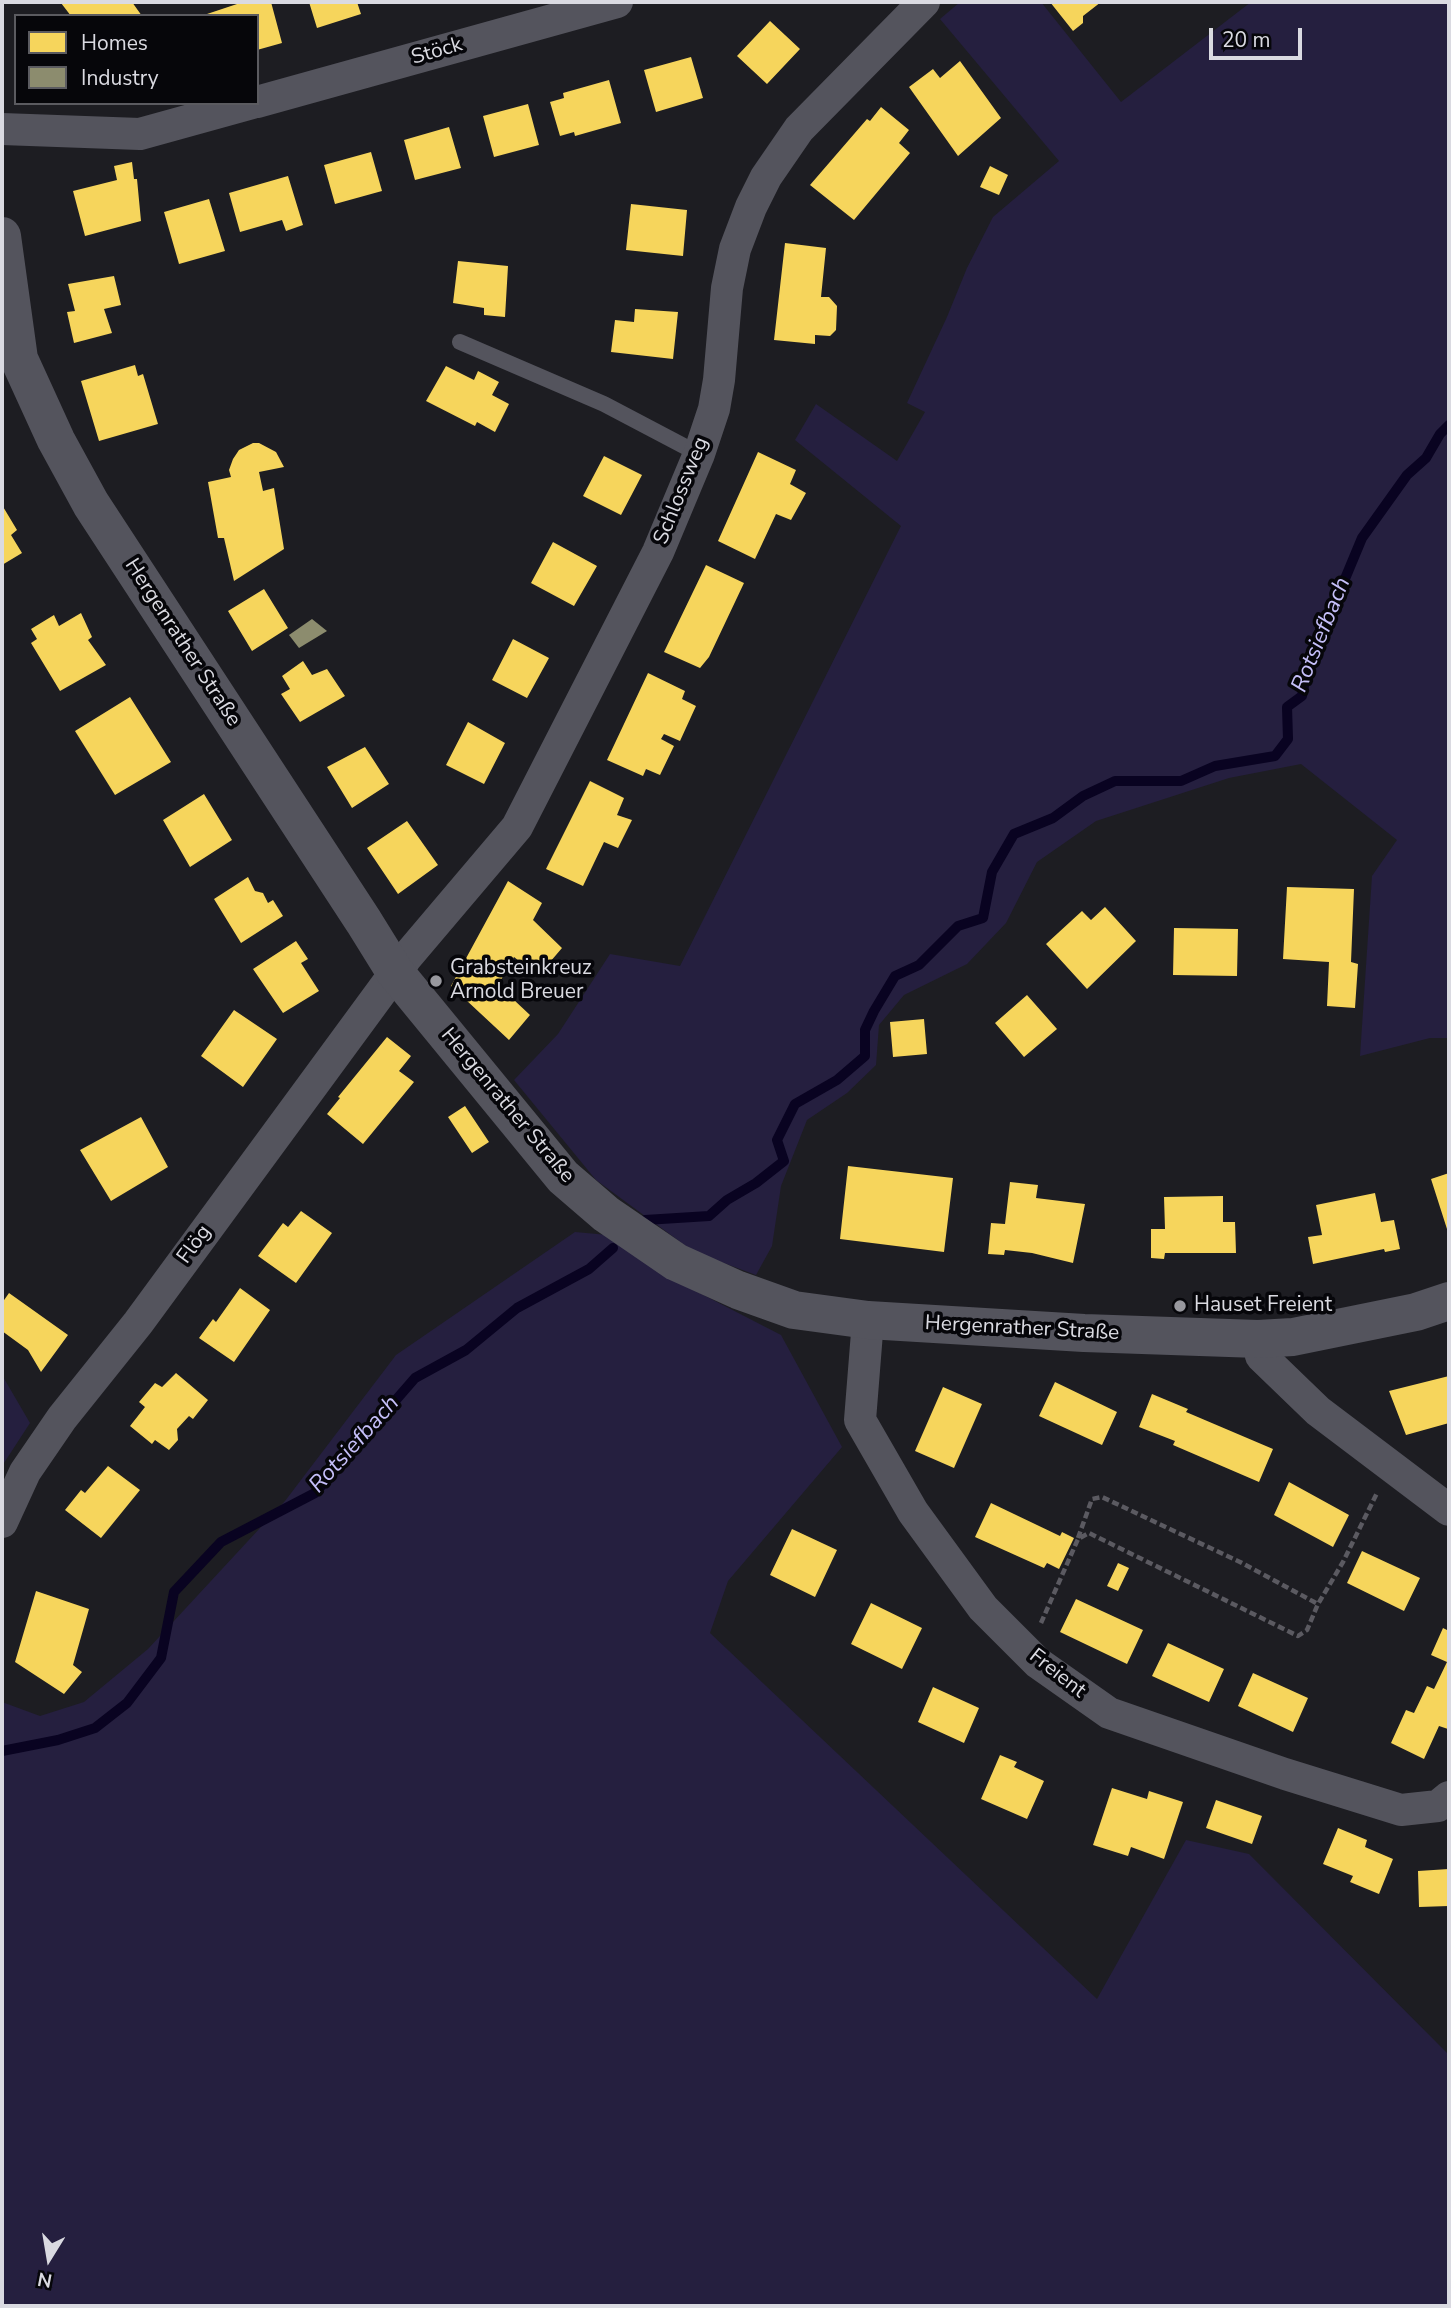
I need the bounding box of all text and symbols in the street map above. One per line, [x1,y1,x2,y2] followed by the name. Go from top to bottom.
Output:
[14,14,259,105] legend
[1213,14,1306,58] scale bar
[1222,26,1271,54] text: 20 m
[81,29,148,57] text: Homes
[409,33,465,71] street label: Stöck
[81,64,159,92] text: Industry
[649,434,715,548] street label: Schlossweg
[118,554,246,732] street label: Hergenrather Straße
[1286,574,1358,696] water label: Rotsiefbach
[450,956,592,1006] place label: Grabsteinkreuz Arnold Breuer
[428,973,444,989] marker: Grabsteinkreuz Arnold Breuer
[435,1023,579,1189] street label: Hergenrather Straße
[173,1221,217,1269] street label: Flög
[1194,1293,1332,1319] place label: Hauset Freient
[1172,1298,1188,1314] marker: Hauset Freient
[924,1311,1120,1347] street label: Hergenrather Straße
[304,1391,406,1499] water label: Rotsiefbach
[1024,1644,1090,1704] street label: Freient
[14,2224,84,2294] north arrow
[36,2265,54,2294] text: N

